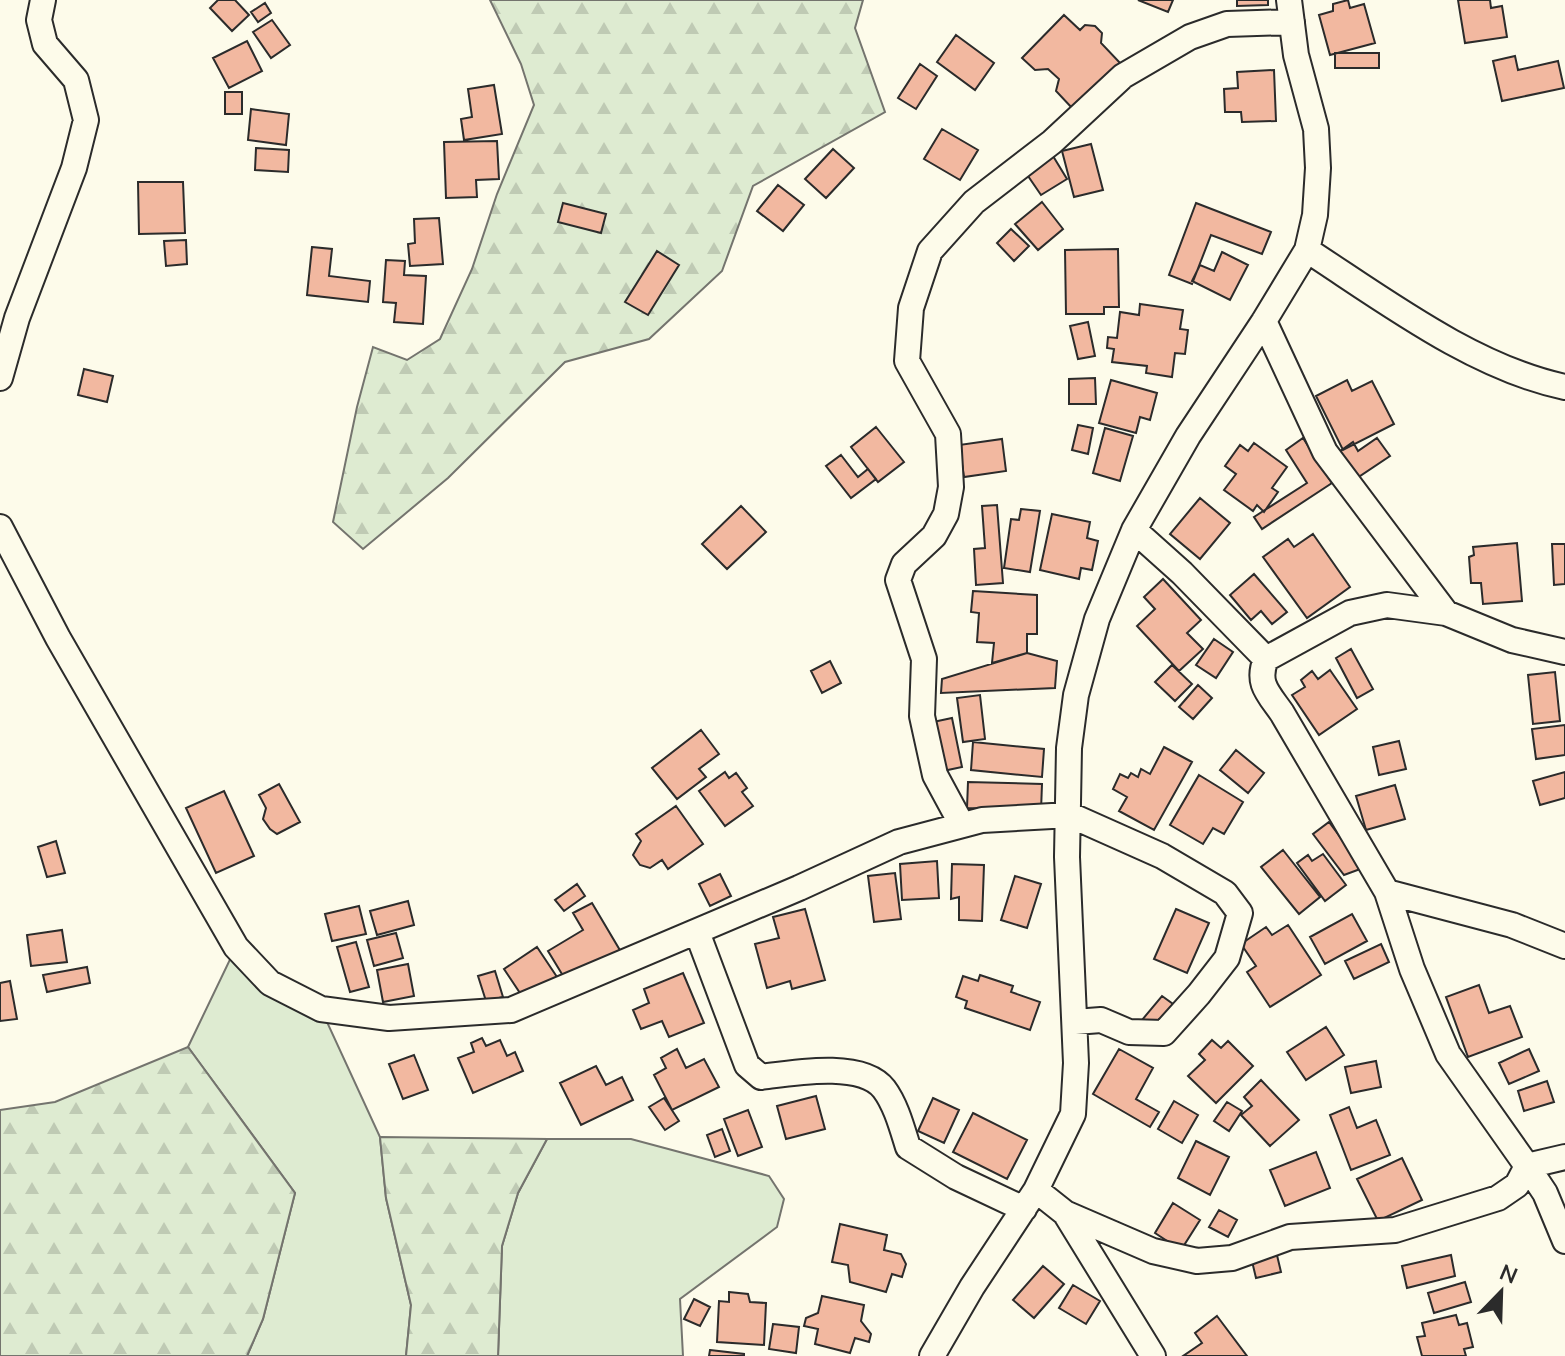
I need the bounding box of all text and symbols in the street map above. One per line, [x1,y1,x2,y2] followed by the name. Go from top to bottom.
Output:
[1461,1252,1541,1332] north arrow
[1496,1257,1522,1290] text: N

